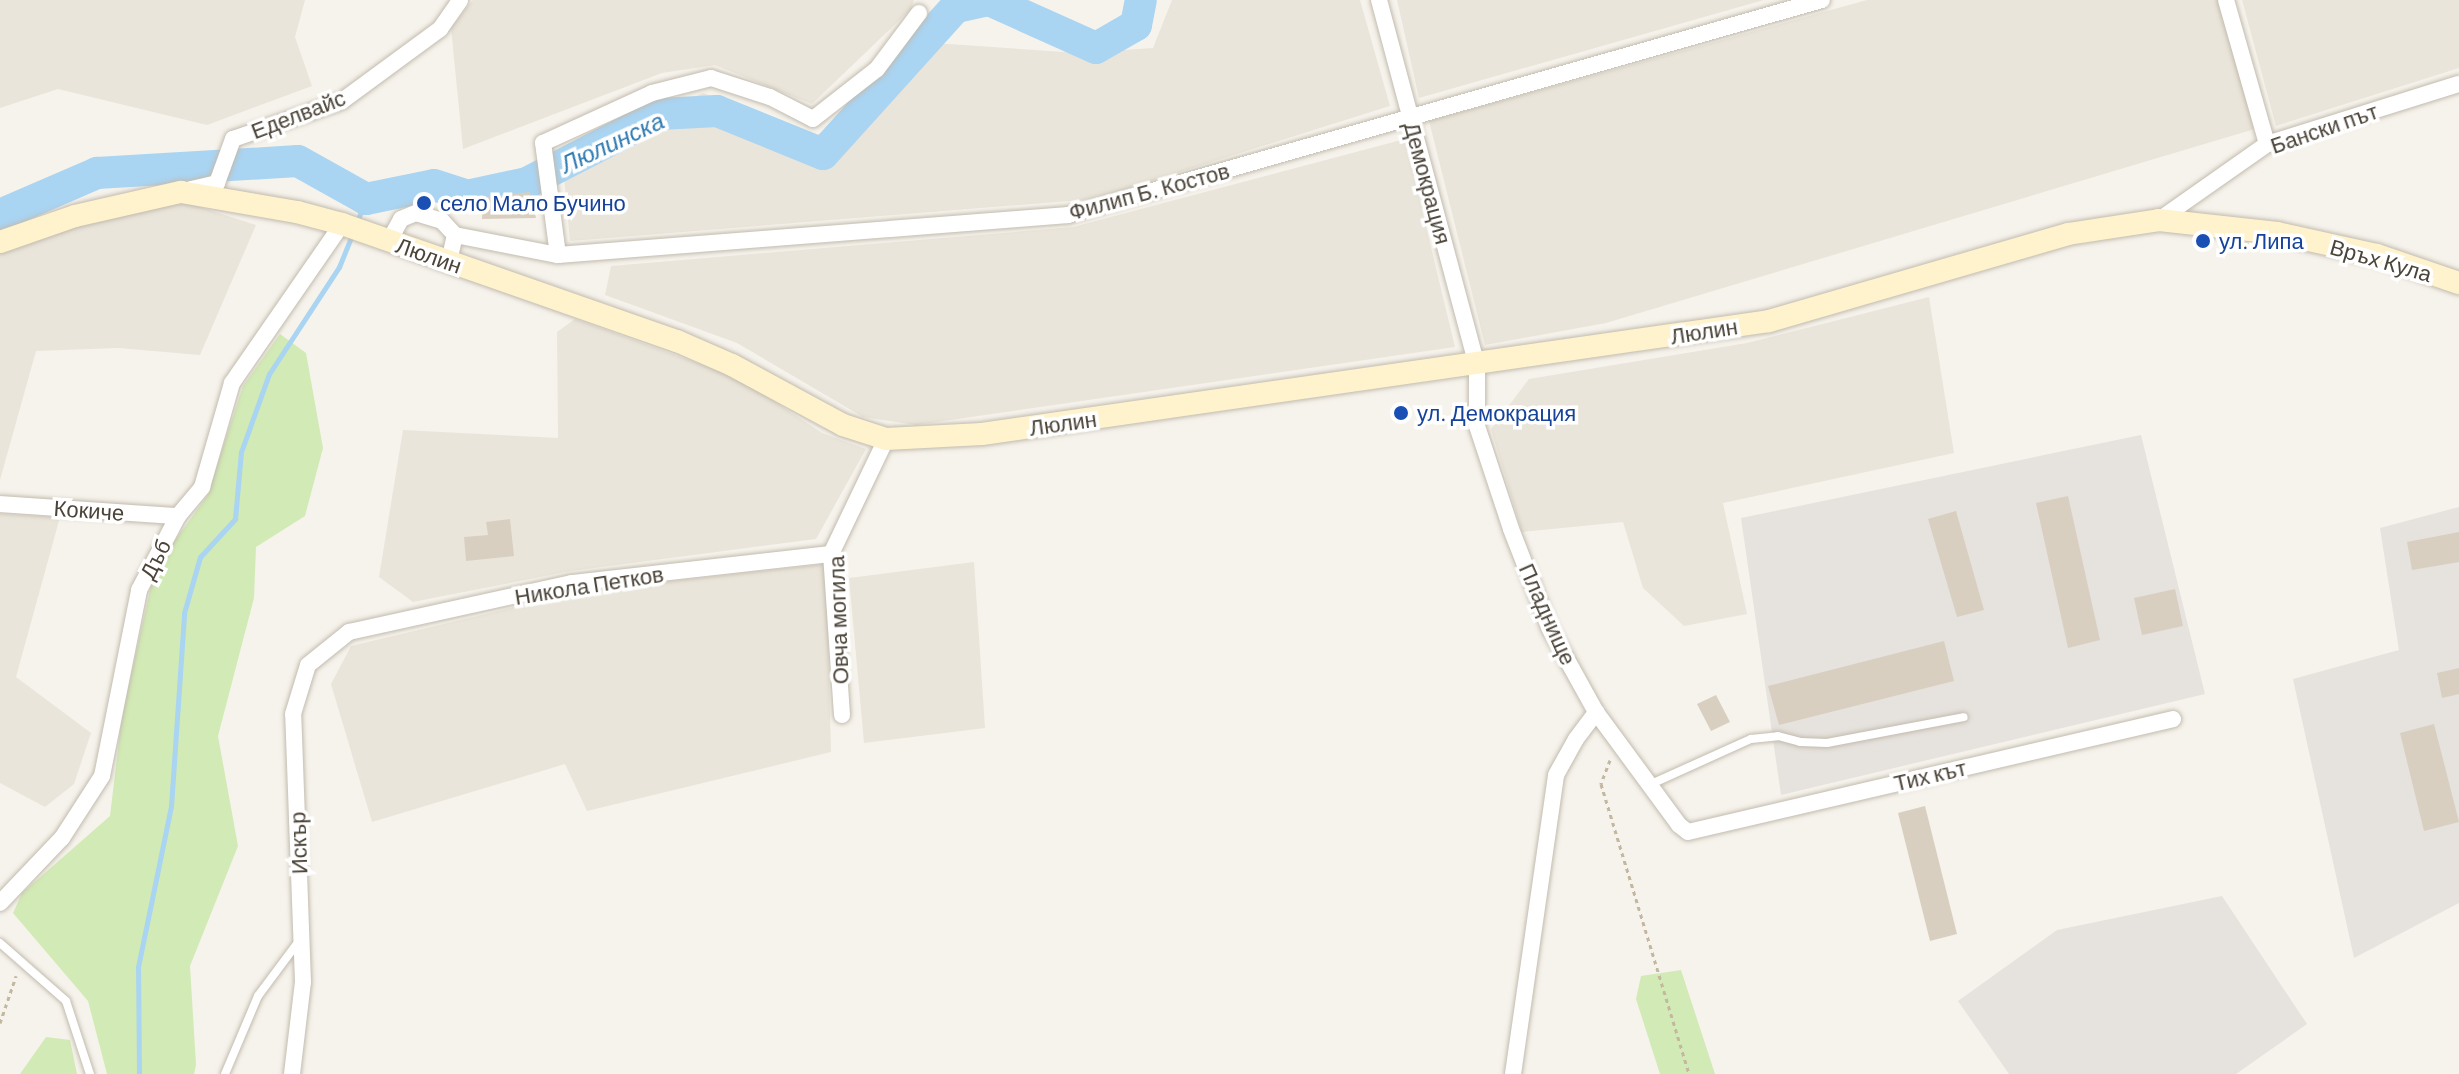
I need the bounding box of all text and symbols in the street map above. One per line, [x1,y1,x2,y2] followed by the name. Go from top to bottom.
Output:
[247,84,349,144] street label: Еделвайс
[2267,97,2381,159] street label: Бански път
[556,106,668,178] water label: Люлинска
[1399,119,1457,247] street label: Демокрация
[1066,157,1232,225] street label: Филип Б. Костов
[440,190,626,216] place label: село Мало Бучино
[415,194,433,212] marker: село Мало Бучино
[2219,228,2304,254] place label: ул. Липа
[393,231,465,279] street label: Люлин
[2194,232,2212,250] marker: ул. Липа
[2327,233,2435,287] street label: Връх Кула
[1668,313,1740,349] street label: Люлин
[1417,400,1576,426] place label: ул. Демокрация
[1392,404,1410,422] marker: ул. Демокрация
[1028,405,1098,441] street label: Люлин
[53,494,125,526] street label: Кокиче
[134,535,176,583] street label: Дъб
[823,555,853,685] street label: Овча могила
[1514,559,1582,669] street label: Пладнище
[513,560,665,610] street label: Никола Петков
[1891,754,1969,796] street label: Тих кът
[284,811,312,875] street label: Искър

